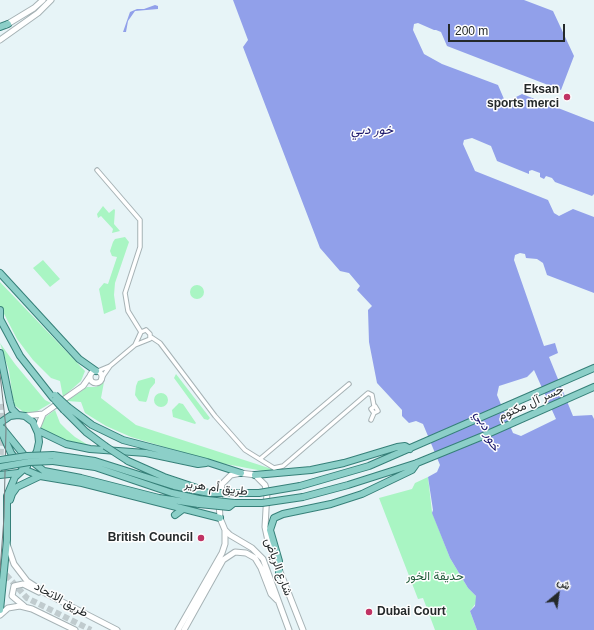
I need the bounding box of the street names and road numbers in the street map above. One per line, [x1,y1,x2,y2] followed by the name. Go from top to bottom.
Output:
[496,382,566,424] street label: جسر آل مكتوم
[183,477,249,499] street label: طريق أم هرير
[261,536,295,598] street label: شارع الرياض
[32,579,90,621] street label: طريق الاتحاد

